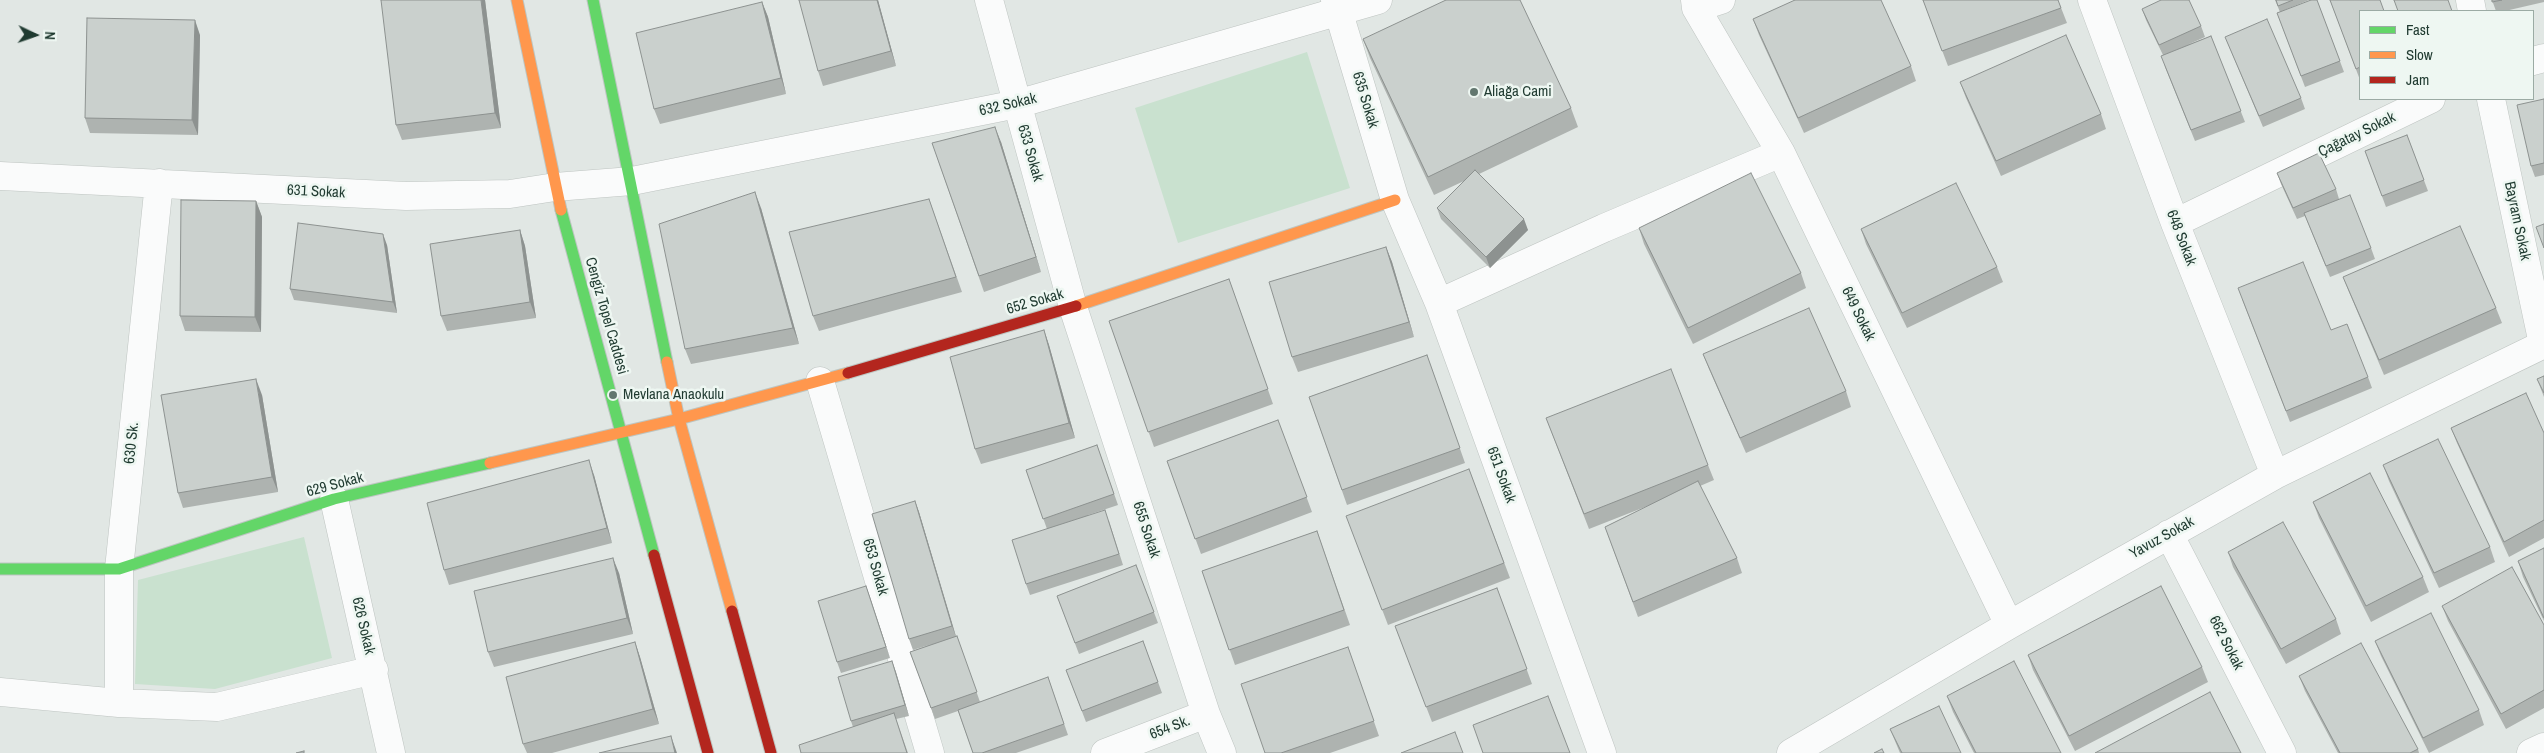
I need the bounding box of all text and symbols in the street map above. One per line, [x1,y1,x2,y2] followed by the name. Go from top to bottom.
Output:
[10,10,60,60] north arrow
[2359,10,2534,100] legend
[2406,19,2429,40] text: Fast
[41,31,59,40] text: N
[2406,44,2433,65] text: Slow
[2406,69,2429,90] text: Jam
[1348,70,1382,130] street label: 635 Sokak
[1484,83,1552,101] place label: Aliağa Cami
[1468,86,1480,98] marker: Aliağa Cami
[978,90,1038,120] street label: 632 Sokak
[2316,109,2398,161] street label: Çağatay Sokak
[1013,123,1047,183] street label: 633 Sokak
[2500,180,2534,262] street label: Bayram Sokak
[287,181,345,203] street label: 631 Sokak
[2162,208,2200,268] street label: 648 Sokak
[581,255,631,377] street label: Cengiz Topel Caddesi
[1837,284,1879,344] street label: 649 Sokak
[1005,285,1065,319] street label: 652 Sokak
[623,386,724,404] place label: Mevlana Anaokulu
[607,389,619,401] marker: Mevlana Anaokulu
[121,421,143,465] street label: 630 Sk.
[1483,445,1519,505] street label: 651 Sokak
[305,469,365,501] street label: 629 Sokak
[1128,500,1164,560] street label: 655 Sokak
[2127,513,2197,563] street label: Yavuz Sokak
[858,537,892,597] street label: 653 Sokak
[348,596,378,656] street label: 626 Sokak
[2205,613,2247,673] street label: 662 Sokak
[1147,712,1193,744] street label: 654 Sk.

